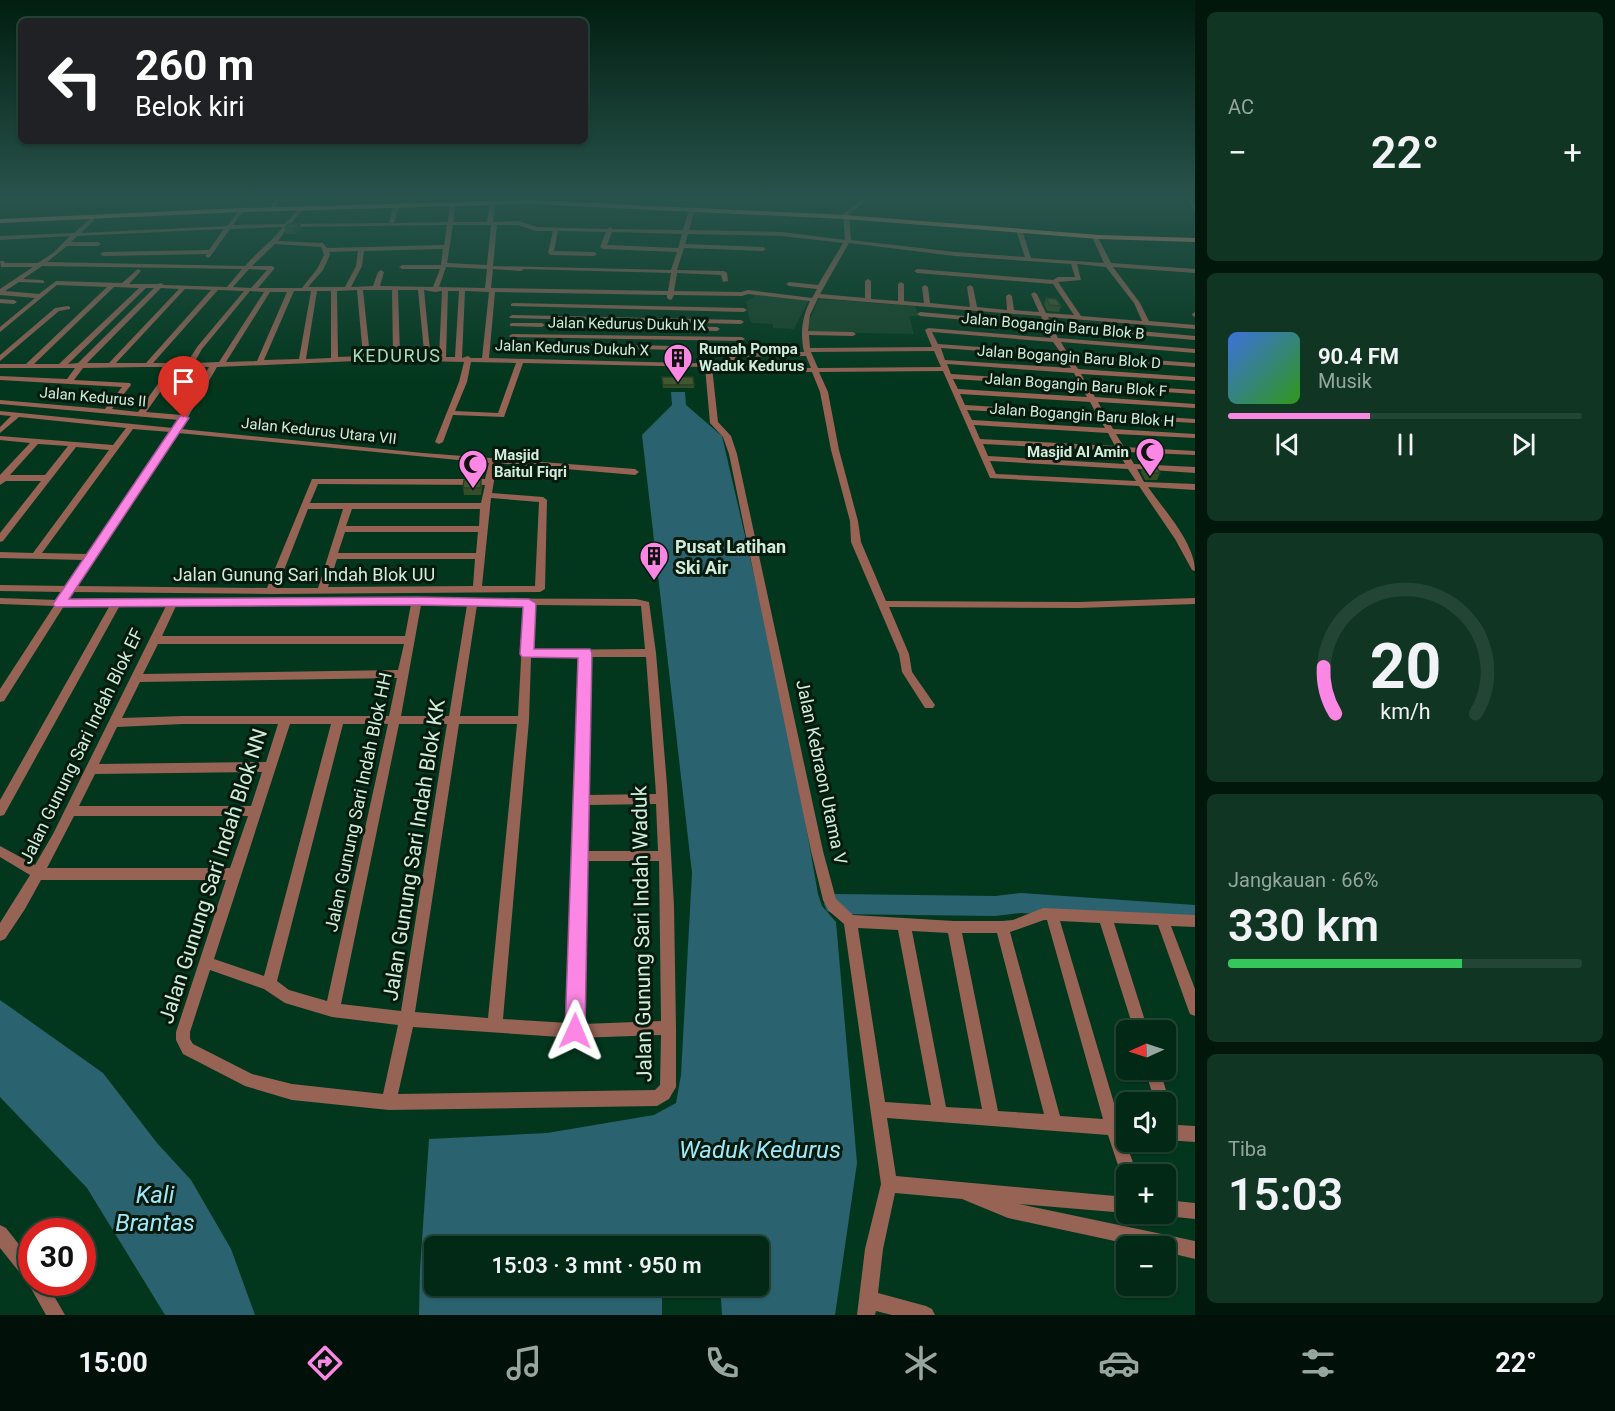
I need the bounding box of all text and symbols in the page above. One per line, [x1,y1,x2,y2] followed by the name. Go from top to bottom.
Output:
[135,41,254,90] text: 260 m
[36,42,114,120] icon: left
[135,91,244,123] text: Belok kiri
[1228,95,1254,119] text: AC
[1371,126,1439,179] text: 22°
[1228,133,1247,172] text: −
[1563,133,1582,172] text: +
[961,309,1145,343] street label: Jalan Bogangin Baru Blok B
[548,314,707,334] street label: Jalan Kedurus Dukuh IX
[495,336,650,360] street label: Jalan Kedurus Dukuh X
[699,340,805,375] place label: Rumah Pompa Waduk Kedurus
[662,342,694,384] building icon: Rumah Pompa Waduk Kedurus
[976,342,1162,372] street label: Jalan Bogangin Baru Blok D
[1318,344,1399,369] text: 90.4 FM
[353,345,441,366] district label: KEDURUS
[158,356,209,418] pin
[167,365,200,398] icon: arrive
[1318,369,1372,393] text: Musik
[984,370,1168,400] street label: Jalan Bogangin Baru Blok F
[39,383,147,411] street label: Jalan Kedurus II
[989,400,1175,430] street label: Jalan Bogangin Baru Blok H
[240,414,398,448] street label: Jalan Kedurus Utara VII
[1271,428,1304,461] icon: previous
[1389,428,1422,461] icon: pause
[1507,428,1540,461] icon: next
[1134,436,1166,478] mosque icon: Masjid Al Amin
[1027,443,1129,461] place label: Masjid Al Amin
[494,446,567,481] place label: Masjid Baitul Fiqri
[457,448,489,490] mosque icon: Masjid Baitul Fiqri
[675,536,786,578] place label: Pusat Latihan Ski Air
[638,540,670,582] building icon: Pusat Latihan Ski Air
[173,564,435,585] street label: Jalan Gunung Sari Indah Blok UU
[15,625,147,867] street label: Jalan Gunung Sari Indah Blok EF
[1369,631,1441,704] text: 20
[320,670,396,934] street label: Jalan Gunung Sari Indah Blok HH
[792,678,852,867] street label: Jalan Kebraon Utama V
[378,697,450,1003] street label: Jalan Gunung Sari Indah Blok KK
[1380,700,1430,725] text: km/h
[154,726,272,1026] street label: Jalan Gunung Sari Indah Blok NN
[627,785,657,1082] street label: Jalan Gunung Sari Indah Waduk
[1228,868,1378,892] text: Jangkauan · 66%
[1228,899,1379,952] text: 330 km
[543,999,607,1063] position arrow
[1116,1020,1176,1080] north arrow
[1116,1020,1176,1296] map controls
[1116,1092,1176,1152] button: sound
[679,1136,841,1164] water label: Waduk Kedurus
[1228,1137,1267,1161] text: Tiba
[1116,1164,1176,1224] button: +
[1228,1168,1343,1221] text: 15:03
[115,1181,195,1237] water label: Kali Brantas
[18,1218,96,1296] speed limit sign: 30
[1116,1236,1176,1296] button: −
[491,1253,702,1278] text: 15:03 · 3 mnt · 950 m
[304,1342,346,1384] icon: directions
[503,1342,545,1384] icon: music
[701,1342,743,1384] icon: phone
[900,1342,942,1384] icon: climate
[1098,1342,1140,1384] icon: car
[1297,1342,1339,1384] icon: filters
[78,1347,148,1379] text: 15:00
[1495,1347,1537,1379] text: 22°

